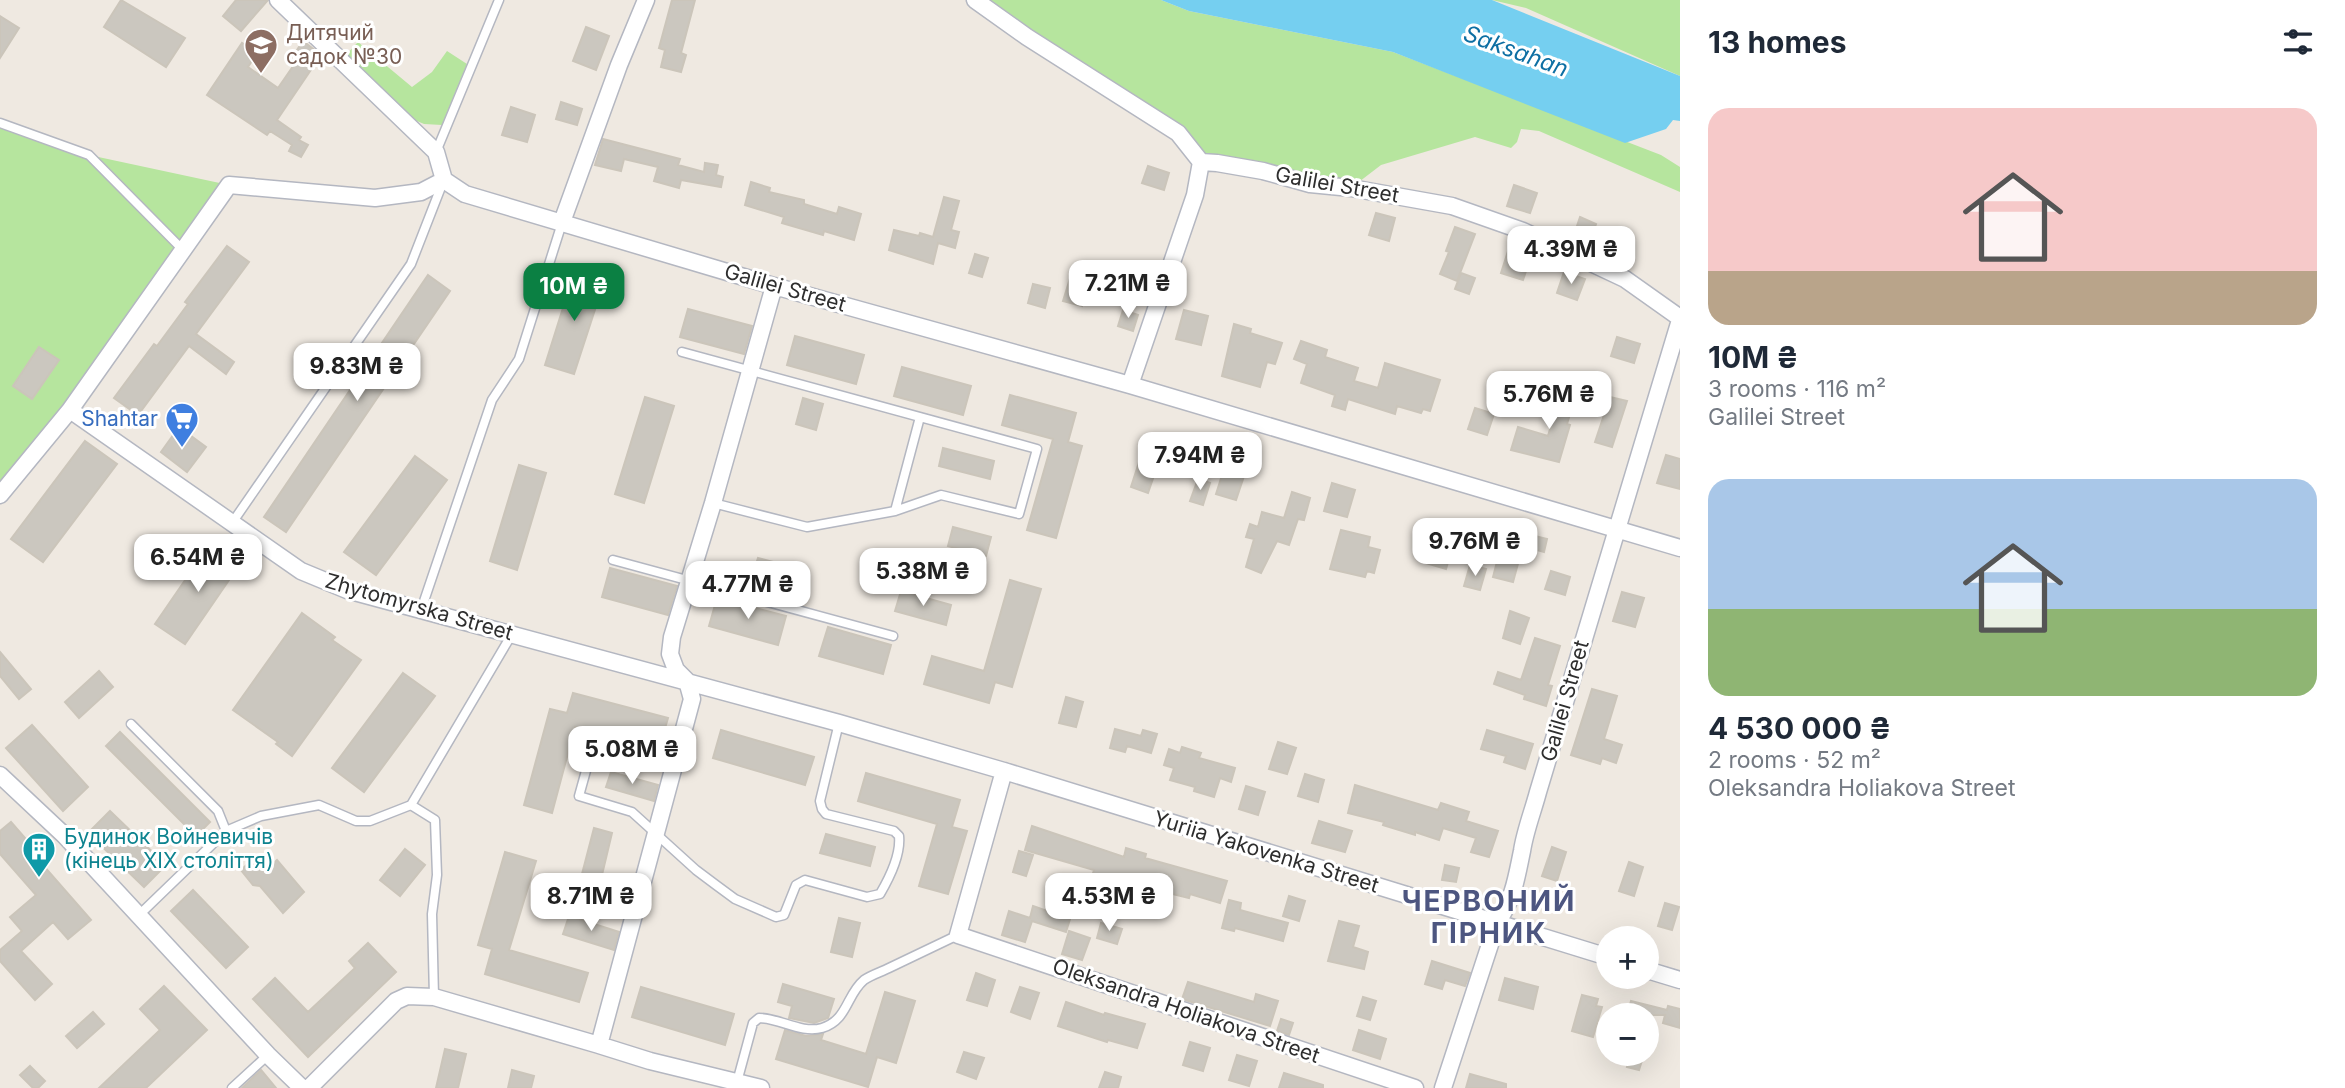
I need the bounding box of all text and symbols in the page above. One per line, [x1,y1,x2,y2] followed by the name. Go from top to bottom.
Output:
[1460,19,1572,83] water label: Saksahan
[286,20,402,69] place label: Дитячий садок №30
[2279,23,2317,61] icon: filters
[1708,24,1847,60] text: 13 homes
[242,26,280,75] school or university icon: Дитячий садок №30
[1950,154,2076,280] icon: home
[1273,161,1401,208] street label: Galilei Street
[1506,226,1636,286] pin: 4.39M ₴
[1523,235,1619,263] text: 4.39M ₴
[722,258,849,317] street label: Galilei Street
[1063,260,1193,320] pin: 7.21M ₴
[525,264,623,323] pin: 10M ₴
[1085,269,1171,297] text: 7.21M ₴
[539,272,609,300] text: 10M ₴
[1708,339,1798,375] text: 10M ₴
[292,344,422,403] pin: 9.83M ₴
[310,352,404,380] text: 9.83M ₴
[1484,372,1614,431] pin: 5.76M ₴
[1708,375,1886,403] text: 3 rooms · 116 m²
[1502,380,1596,408] text: 5.76M ₴
[163,400,201,449] supermarket icon: Shahtar
[1708,403,1845,431] text: Galilei Street
[81,406,158,431] place label: Shahtar
[1135,433,1265,492] pin: 7.94M ₴
[1154,441,1246,469] text: 7.94M ₴
[1410,518,1540,578] pin: 9.76M ₴
[1950,525,2076,651] icon: home
[1428,527,1522,555] text: 9.76M ₴
[133,534,263,594] pin: 6.54M ₴
[150,543,246,571] text: 6.54M ₴
[858,548,988,608] pin: 5.38M ₴
[875,557,971,585] text: 5.38M ₴
[683,562,813,621] pin: 4.77M ₴
[322,568,516,645] street label: Zhytomyrska Street
[702,570,794,598] text: 4.77M ₴
[1535,637,1594,764] street label: Galilei Street
[1708,710,1891,746] text: 4 530 000 ₴
[567,726,697,786] pin: 5.08M ₴
[584,735,680,763] text: 5.08M ₴
[1708,746,1881,774] text: 2 rooms · 52 m²
[1708,774,2015,802] text: Oleksandra Holiakova Street
[1150,805,1382,898] street label: Yuriia Yakovenka Street
[64,824,274,873] place label: Будинок Войневичів (кінець ХІХ століття)
[20,830,58,879] building icon: Будинок Войневичів (кінець ХІХ століття)
[526,874,656,933] pin: 8.71M ₴
[1044,874,1174,933] pin: 4.53M ₴
[547,882,635,910] text: 8.71M ₴
[1061,882,1157,910] text: 4.53M ₴
[1402,883,1576,950] district label: ЧЕРВОНИЙ ГІРНИК
[1596,926,1659,1066] map controls
[1596,926,1659,989] button: +
[1049,953,1323,1068] street label: Oleksandra Holiakova Street
[1596,1003,1659,1066] button: −

